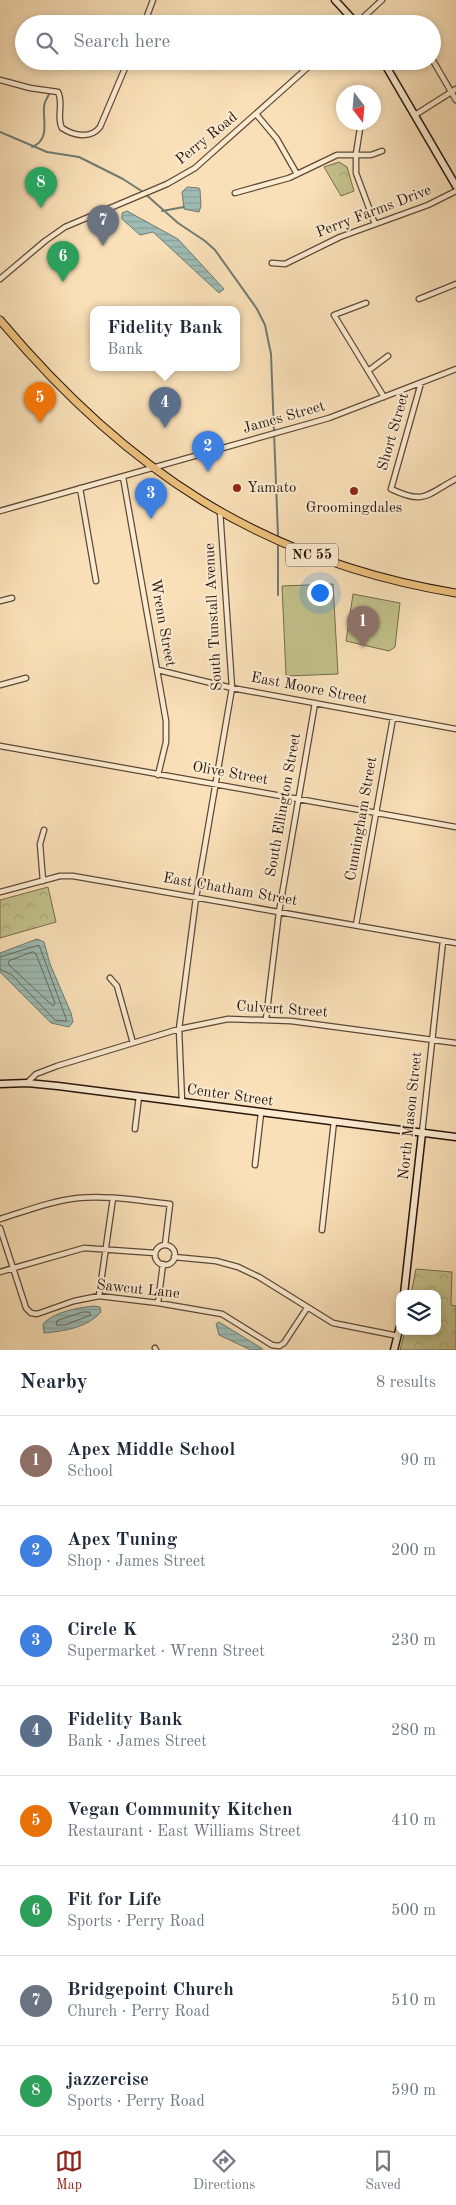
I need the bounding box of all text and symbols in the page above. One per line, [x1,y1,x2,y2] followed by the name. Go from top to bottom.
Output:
[15,15,441,70] search box
[33,29,61,57] icon: search
[73,33,170,52] text: Search here
[336,85,381,130] north arrow
[173,110,241,168] street label: Perry Road
[25,167,57,208] pin: 8
[314,183,434,241] street label: Perry Farms Drive
[87,205,119,246] pin: 7
[47,241,79,282] pin: 6
[90,306,240,371] popup
[107,319,223,338] text: Fidelity Bank
[107,342,143,358] text: Bank
[24,382,56,423] pin: 5
[149,387,181,428] pin: 4
[376,391,412,473] street label: Short Street
[241,399,327,437] street label: James Street
[192,431,224,472] pin: 2
[135,478,167,519] pin: 3
[247,481,296,496] place label: Yamato
[231,482,243,494] marker: Yamato
[348,485,360,497] marker: Groomingdales
[306,501,402,516] place label: Groomingdales
[203,542,225,691] street label: South Tunstall Avenue
[286,544,338,566] road number: NC 55
[147,578,177,668] street label: Wrenn Street
[307,580,333,606] your location
[347,606,379,647] pin: 1
[250,670,368,708] street label: East Moore Street
[264,732,304,878] street label: South Ellington Street
[344,756,380,882] street label: Cunningham Street
[191,760,269,788] street label: Olive Street
[162,871,298,909] street label: East Chatham Street
[236,999,328,1021] street label: Culvert Street
[397,1051,425,1181] street label: North Mason Street
[186,1082,274,1110] street label: Center Street
[96,1278,181,1302] street label: Sawcut Lane
[396,1290,441,1335] map controls
[396,1290,441,1335] button: layers
[20,1372,88,1393] text: Nearby
[376,1375,436,1391] text: 8 results
[67,1441,235,1460] text: Apex Middle School
[31,1453,41,1469] text: 1
[400,1453,436,1469] text: 90 m
[67,1464,113,1480] text: School
[67,1531,177,1550] text: Apex Tuning
[31,1543,41,1559] text: 2
[391,1543,436,1559] text: 200 m
[67,1554,206,1570] text: Shop · James Street
[67,1621,137,1640] text: Circle K
[31,1633,41,1649] text: 3
[391,1633,436,1649] text: 230 m
[67,1644,265,1660] text: Supermarket · Wrenn Street
[67,1711,183,1730] text: Fidelity Bank
[31,1723,41,1739] text: 4
[391,1723,436,1739] text: 280 m
[67,1734,207,1750] text: Bank · James Street
[67,1801,292,1820] text: Vegan Community Kitchen
[31,1813,41,1829] text: 5
[391,1813,436,1829] text: 410 m
[67,1824,301,1840] text: Restaurant · East Williams Street
[67,1891,161,1910] text: Fit for Life
[31,1903,41,1919] text: 6
[391,1903,436,1919] text: 500 m
[67,1914,205,1930] text: Sports · Perry Road
[67,1981,234,2000] text: Bridgepoint Church
[31,1993,41,2009] text: 7
[391,1993,436,2009] text: 510 m
[67,2004,210,2020] text: Church · Perry Road
[67,2071,149,2090] text: jazzercise
[31,2083,41,2099] text: 8
[391,2083,436,2099] text: 590 m
[67,2094,205,2110] text: Sports · Perry Road
[55,2147,83,2194] tab: Map
[193,2147,255,2194] tab: Directions
[365,2147,401,2194] tab: Saved

